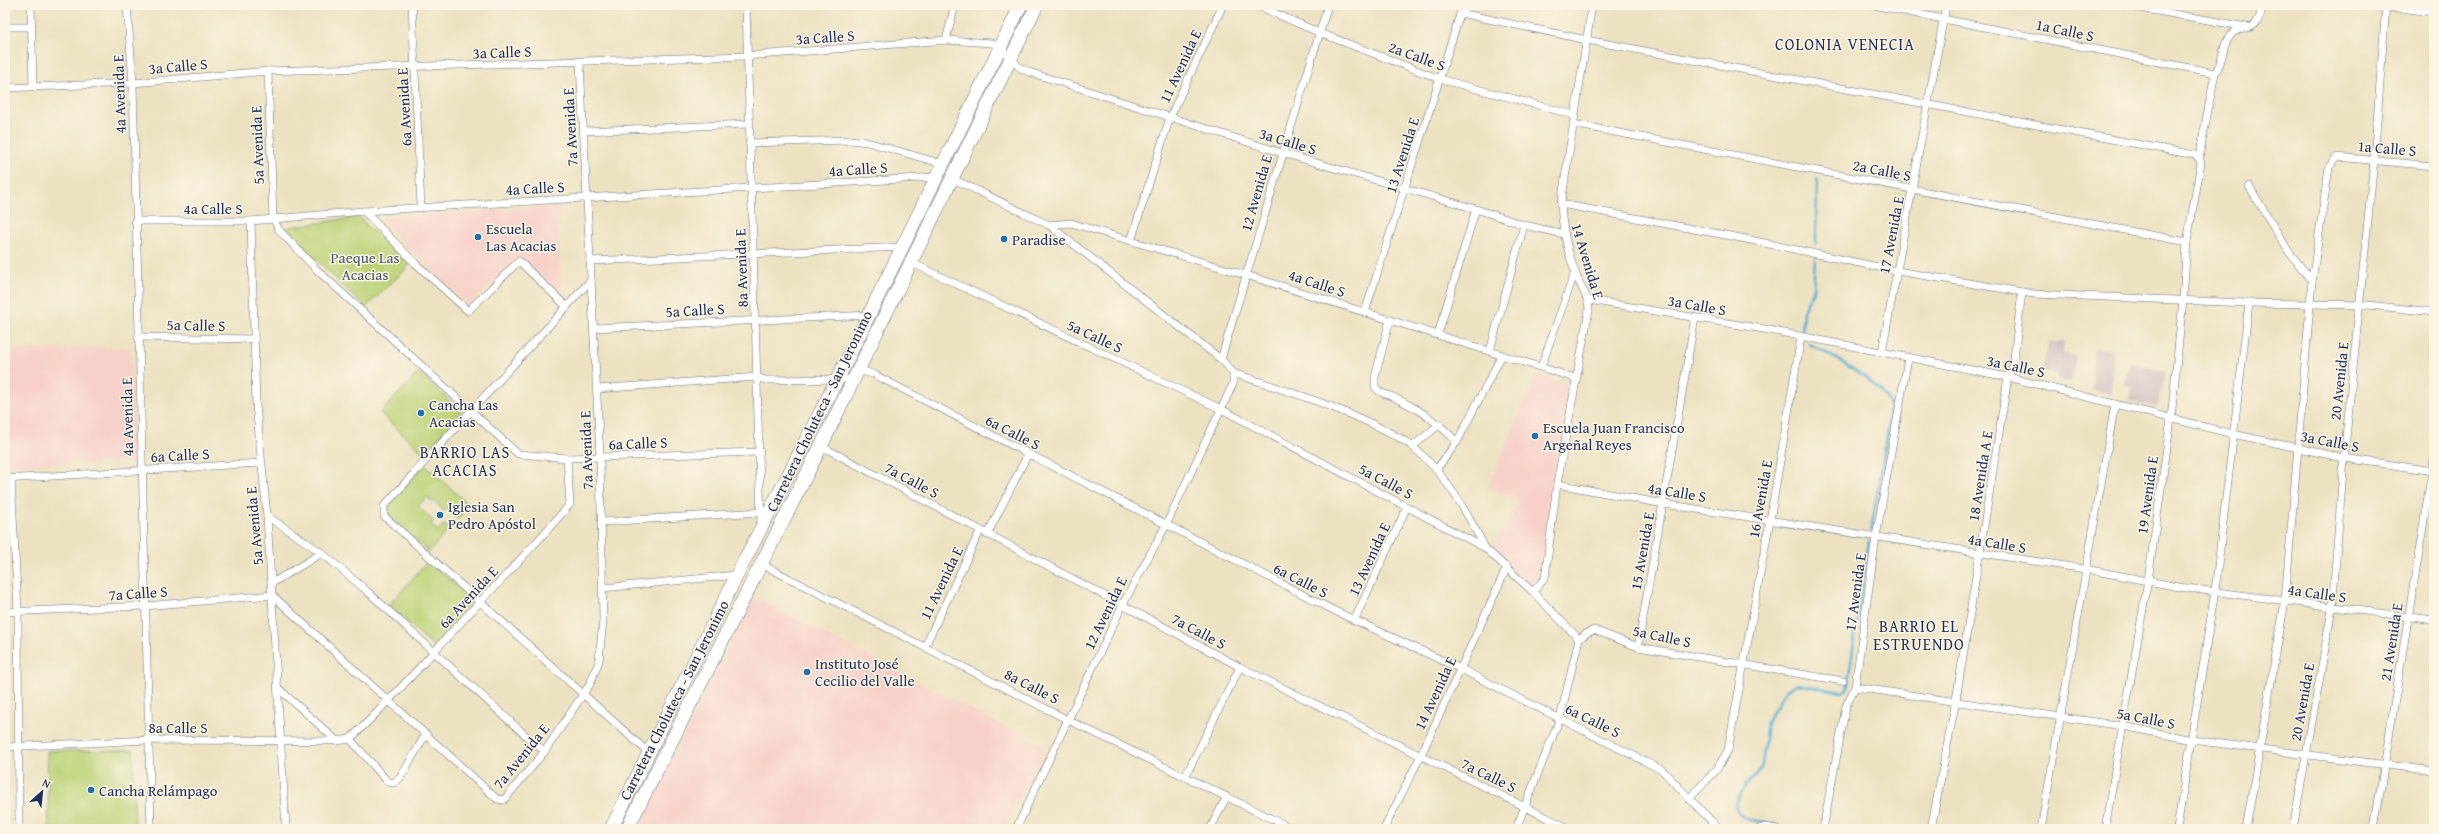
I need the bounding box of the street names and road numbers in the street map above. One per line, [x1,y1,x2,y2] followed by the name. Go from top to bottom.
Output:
[2034,14,2096,46] street label: 1a Calle S
[795,24,855,50] street label: 3a Calle S
[1154,25,1206,106] street label: 11 Avenida E
[1386,36,1448,76] street label: 2a Calle S
[472,40,532,64] street label: 3a Calle S
[148,53,208,79] street label: 3a Calle S
[107,54,131,134] street label: 4a Avenida E
[391,67,417,147] street label: 6a Avenida E
[557,87,583,167] street label: 7a Avenida E
[245,105,269,185] street label: 5a Avenida E
[1380,114,1424,196] street label: 13 Avenida E
[1257,122,1319,160] street label: 3a Calle S
[2357,135,2417,161] street label: 1a Calle S
[1235,152,1277,234] street label: 12 Avenida E
[1851,154,1913,186] street label: 2a Calle S
[828,156,888,182] street label: 4a Calle S
[505,176,565,200] street label: 4a Calle S
[1873,194,1909,276] street label: 17 Avenida E
[184,198,242,219] street label: 4a Calle S
[1566,220,1610,302] street label: 14 Avenida E
[729,228,753,308] street label: 8a Avenida E
[1286,264,1348,302] street label: 4a Calle S
[1666,290,1728,320] street label: 3a Calle S
[665,298,725,322] street label: 5a Calle S
[761,306,877,515] street label: Carretera Choluteca - San Jeronimo
[166,314,226,336] street label: 5a Calle S
[1064,314,1126,358] street label: 5a Calle S
[2324,340,2354,421] street label: 20 Avenida E
[1985,350,2047,382] street label: 3a Calle S
[116,377,138,457] street label: 4a Avenida E
[982,409,1044,455] street label: 6a Calle S
[574,410,598,490] street label: 7a Avenida E
[2299,425,2361,457] street label: 3a Calle S
[1962,429,1998,523] street label: 18 Avenida A E
[608,431,668,455] street label: 6a Calle S
[150,443,210,467] street label: 6a Calle S
[2131,454,2163,536] street label: 19 Avenida E
[881,457,943,503] street label: 7a Calle S
[1355,458,1417,504] street label: 5a Calle S
[1743,458,1777,540] street label: 16 Avenida E
[1646,477,1708,507] street label: 4a Calle S
[240,485,268,566] street label: 5a Avenida E
[1625,510,1659,592] street label: 15 Avenida E
[1343,518,1395,599] street label: 13 Avenida E
[1966,528,2028,558] street label: 4a Calle S
[914,543,968,623] street label: 11 Avenida E
[1839,551,1871,633] street label: 17 Avenida E
[1270,557,1332,603] street label: 6a Calle S
[433,561,503,633] street label: 6a Avenida E
[1078,573,1132,653] street label: 12 Avenida E
[2286,578,2348,608] street label: 4a Calle S
[108,580,168,606] street label: 7a Calle S
[614,596,734,804] street label: Carretera Choluteca - San Jeronimo
[2374,601,2408,683] street label: 21 Avenida E
[1168,608,1230,654] street label: 7a Calle S
[1631,620,1693,652] street label: 5a Calle S
[1409,652,1461,733] street label: 14 Avenida E
[2285,661,2319,743] street label: 20 Avenida E
[1001,663,1063,709] street label: 8a Calle S
[1562,698,1624,742] street label: 6a Calle S
[2115,702,2177,734] street label: 5a Calle S
[149,717,207,738] street label: 8a Calle S
[488,718,554,793] street label: 7a Avenida E
[1458,753,1520,797] street label: 7a Calle S

